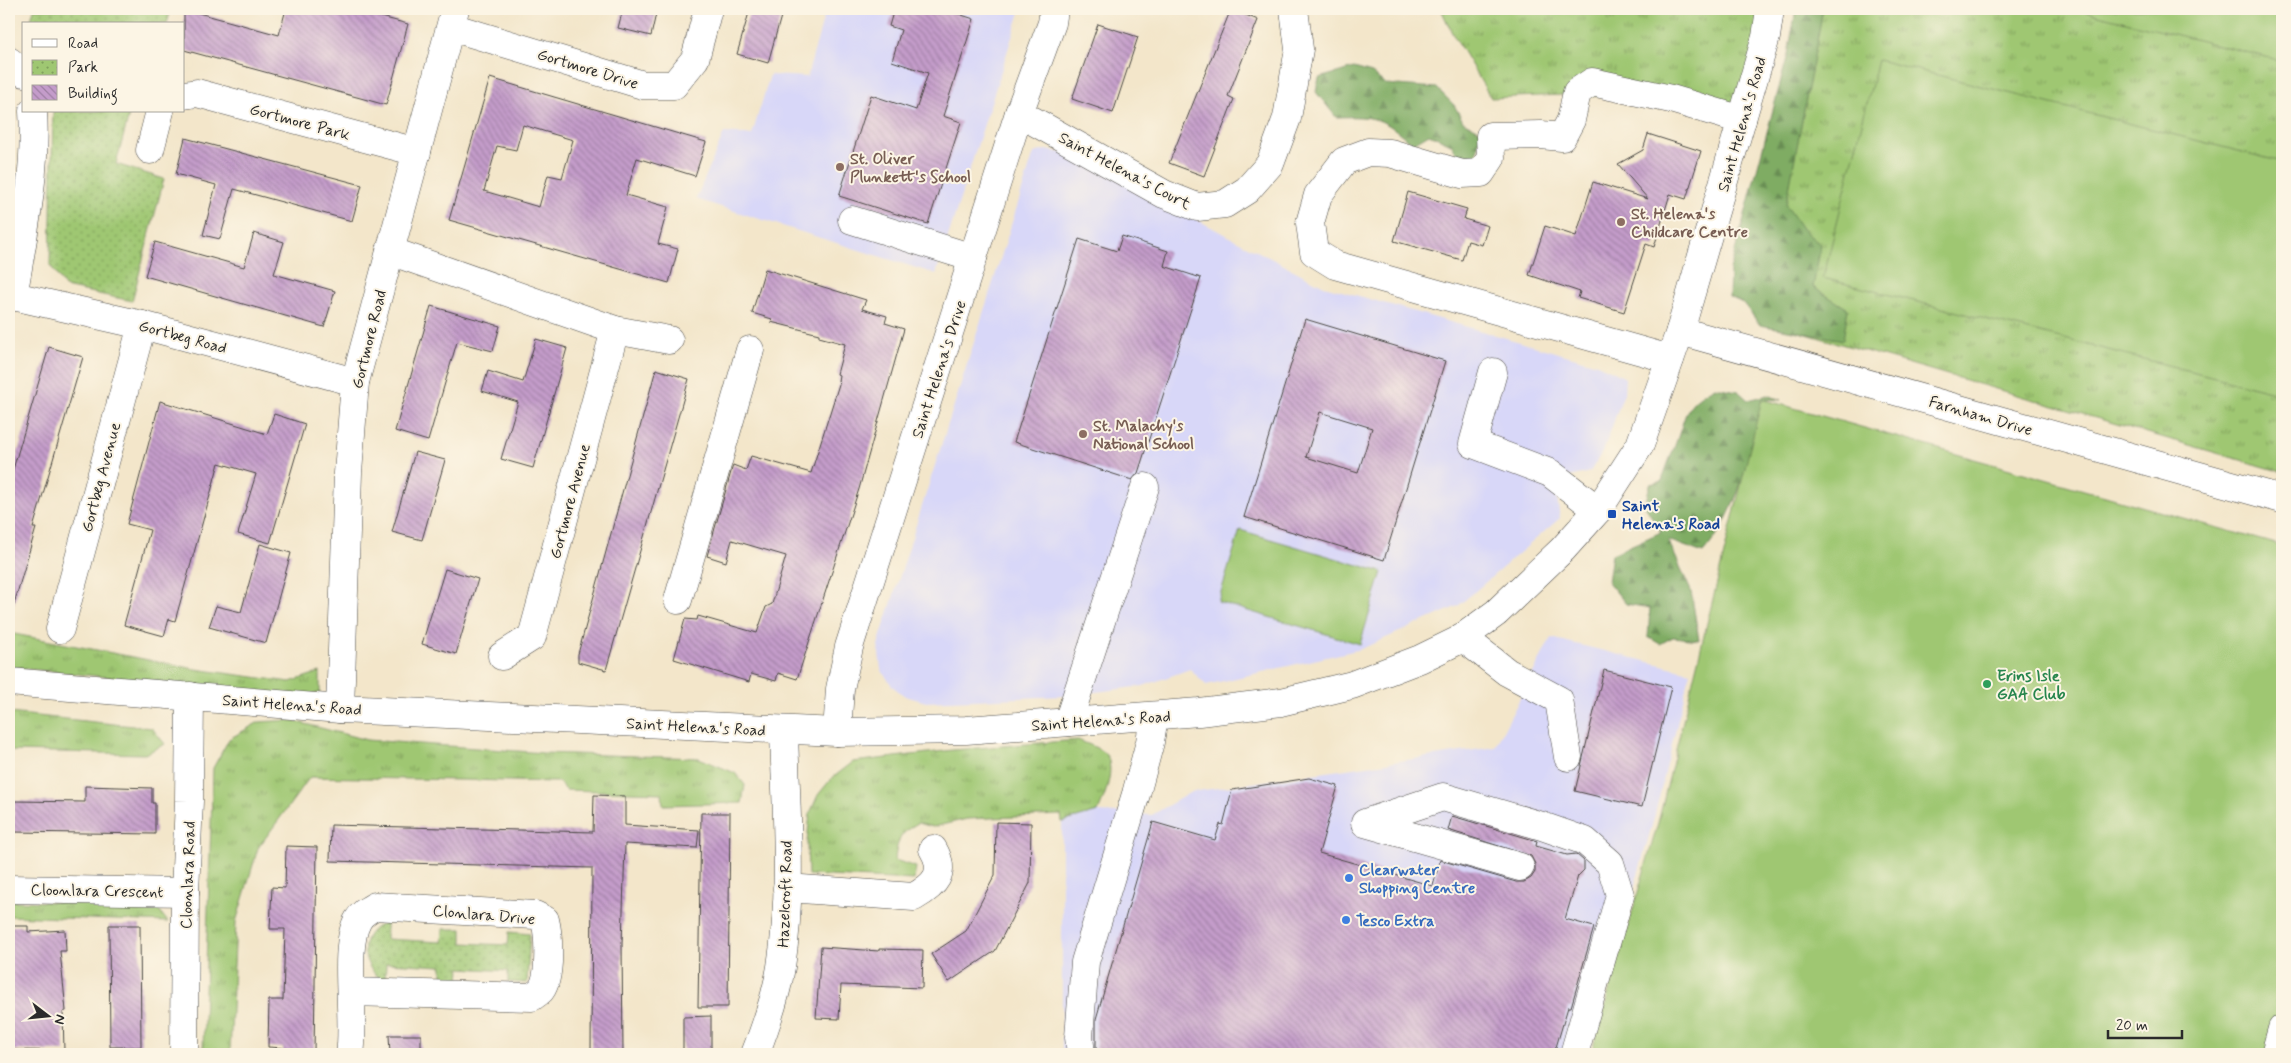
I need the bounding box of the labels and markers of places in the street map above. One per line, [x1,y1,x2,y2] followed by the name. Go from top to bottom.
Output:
[850,149,971,188] place label: St. Oliver Plunkett's School
[834,161,846,173] marker: St. Oliver Plunkett's School
[1631,204,1748,243] place label: St. Helena's Childcare Centre
[1615,216,1627,228] marker: St. Helena's Childcare Centre
[1093,416,1194,455] place label: St. Malachy's National School
[1077,428,1089,440] marker: St. Malachy's National School
[1622,496,1720,535] place label: Saint Helena's Road
[1606,508,1618,520] marker: Saint Helena's Road
[1997,666,2066,705] place label: Erins Isle GAA Club
[1981,678,1993,690] marker: Erins Isle GAA Club
[1359,860,1475,900] place label: Clearwater Shopping Centre
[1343,872,1355,884] marker: Clearwater Shopping Centre
[1356,911,1434,932] place label: Tesco Extra
[1340,914,1352,926] marker: Tesco Extra

